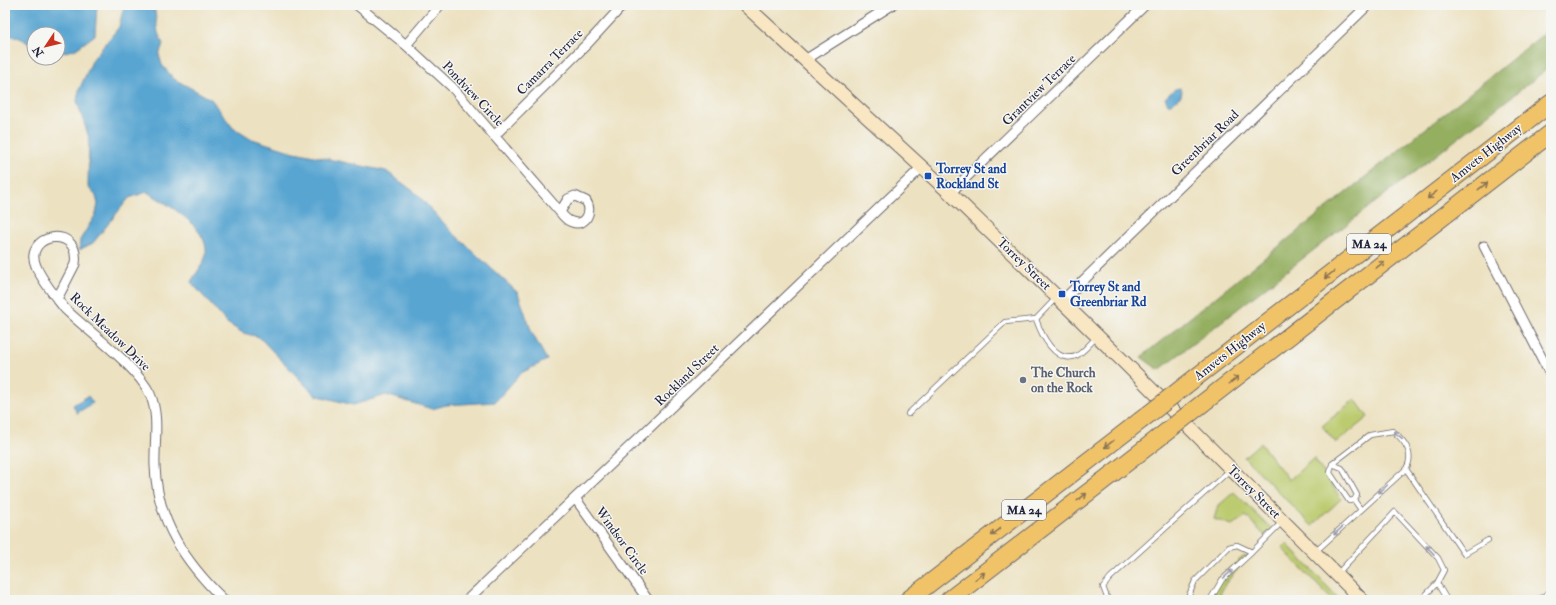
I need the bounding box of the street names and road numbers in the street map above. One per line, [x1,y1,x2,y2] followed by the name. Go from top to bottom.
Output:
[514,25,587,98] street label: Camarra Terrace
[999,50,1080,129] street label: Grantview Terrace
[439,58,508,130] street label: Pondview Circle
[1168,106,1243,179] street label: Greenbriar Road
[1446,120,1526,187] street label: Amvets Highway
[993,234,1054,294] street label: Torrey Street
[1347,234,1391,254] road number: MA 24
[66,289,154,375] street label: Rock Meadow Drive
[1190,318,1270,385] street label: Amvets Highway
[652,341,722,409] street label: Rockland Street
[1223,462,1284,523] street label: Torrey Street
[1002,500,1046,520] road number: MA 24
[592,503,652,578] street label: Windsor Circle

